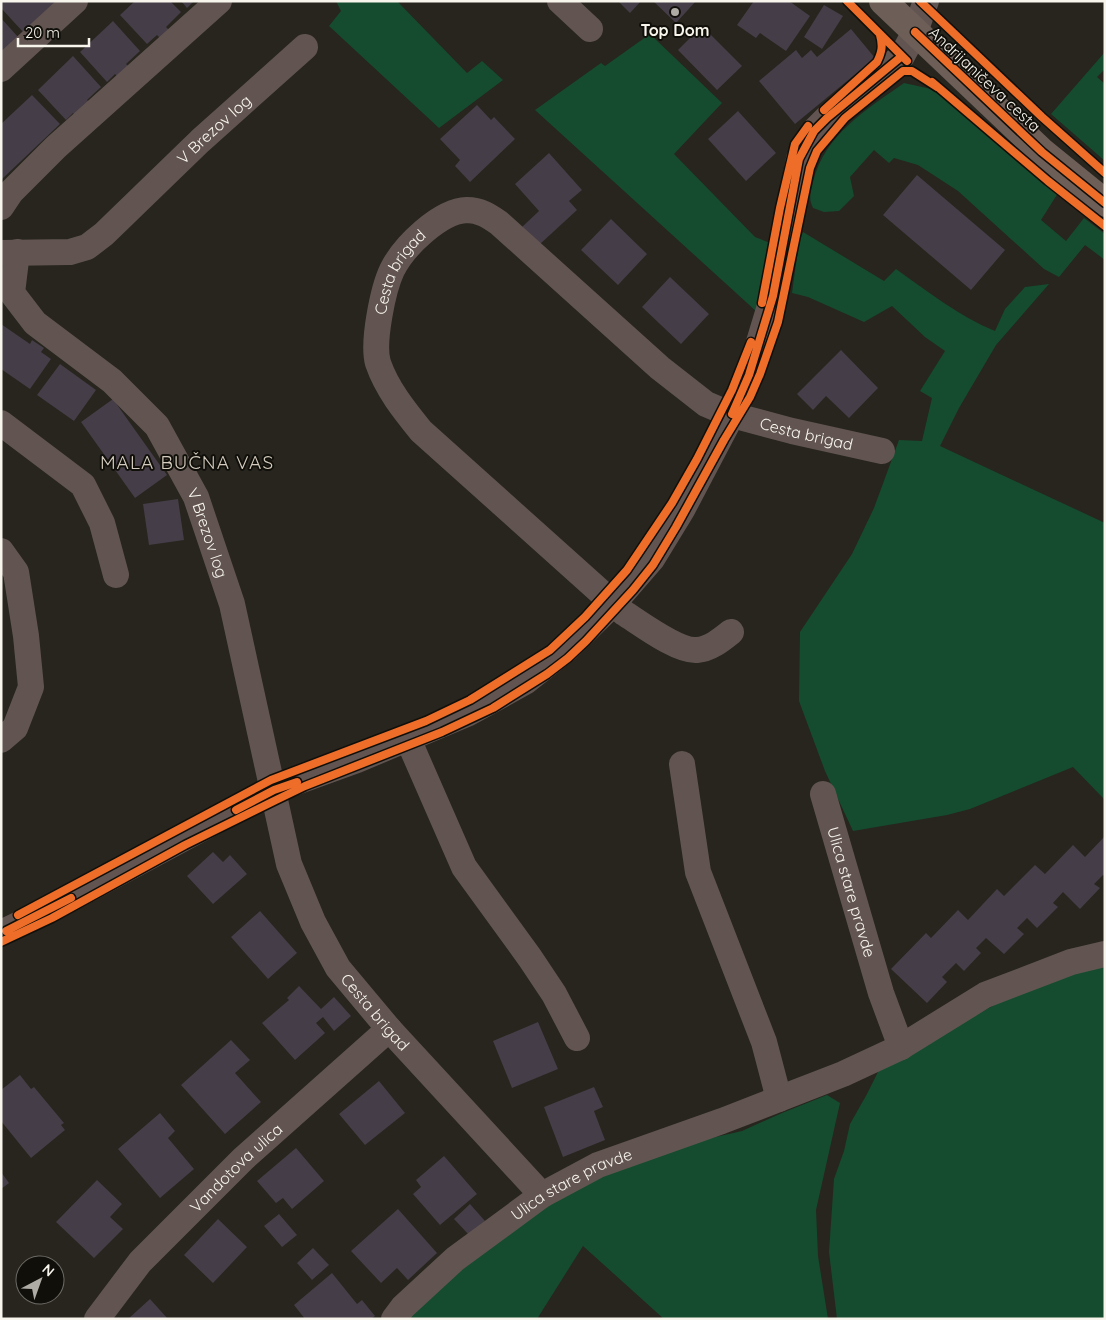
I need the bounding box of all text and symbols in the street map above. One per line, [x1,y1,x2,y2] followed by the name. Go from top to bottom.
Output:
[669,6,681,18] marker: Top Dom
[18,15,89,47] scale bar
[641,20,709,40] place label: Top Dom
[925,22,1045,136] street label: Andrijaničeva cesta
[25,23,60,42] text: 20 m
[173,90,255,168] street label: V Brezov log
[370,225,430,316] street label: Cesta brigad
[758,413,855,454] street label: Cesta brigad
[100,450,274,474] district label: MALA BUČNA VAS
[183,484,232,580] street label: V Brezov log
[823,824,880,960] street label: Ulica stare pravde
[337,969,414,1055] street label: Cesta brigad
[186,1119,286,1216] street label: Vandotova ulica
[507,1144,635,1225] street label: Ulica stare pravde
[15,1255,65,1305] north arrow
[39,1260,58,1280] text: N

